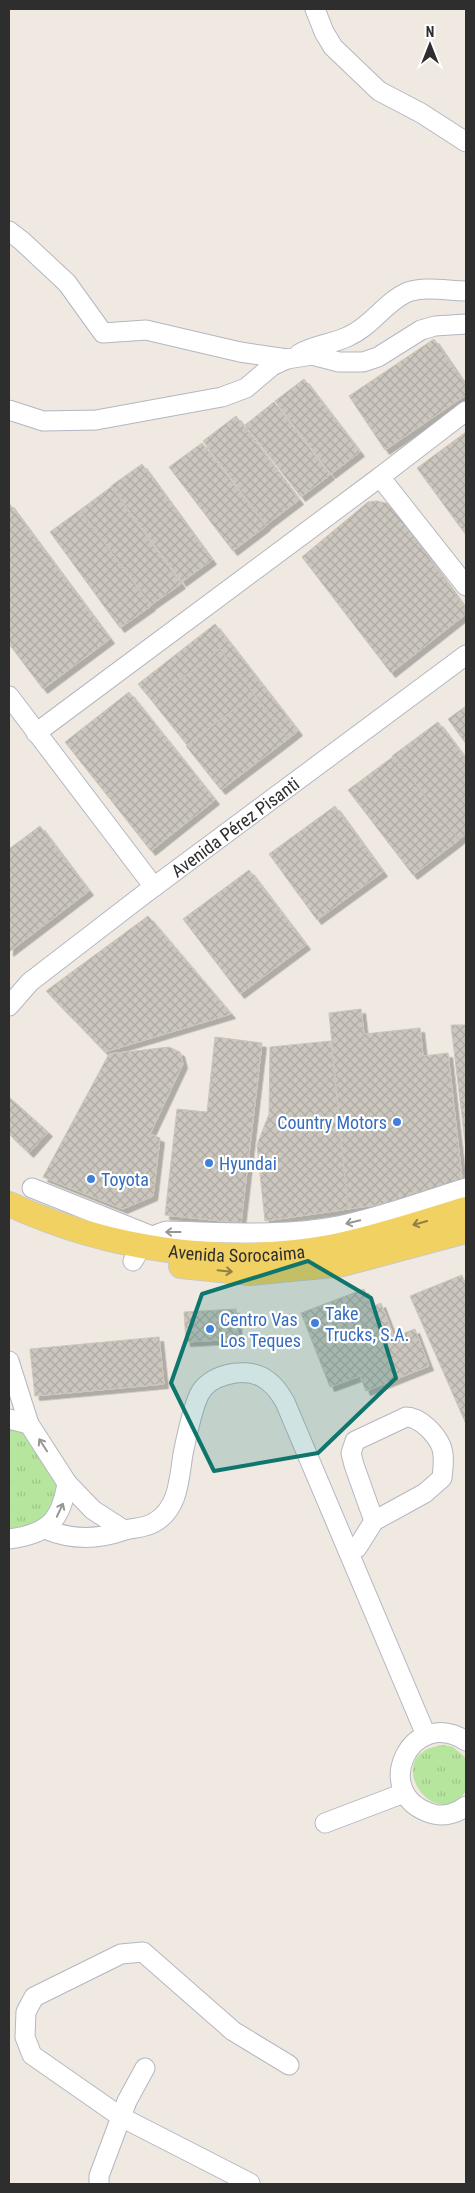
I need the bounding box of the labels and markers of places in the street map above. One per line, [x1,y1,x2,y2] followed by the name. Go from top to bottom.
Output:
[277,1112,387,1133] place label: Country Motors
[391,1116,403,1128] marker: Country Motors
[219,1153,277,1174] place label: Hyundai
[203,1157,215,1169] marker: Hyundai
[101,1169,149,1190] place label: Toyota
[85,1173,97,1185] marker: Toyota
[325,1303,409,1345] place label: Take Trucks, S.A.
[220,1309,301,1351] place label: Centro Vas Los Teques
[309,1317,321,1329] marker: Take Trucks, S.A.
[204,1323,216,1335] marker: Centro Vas Los Teques

